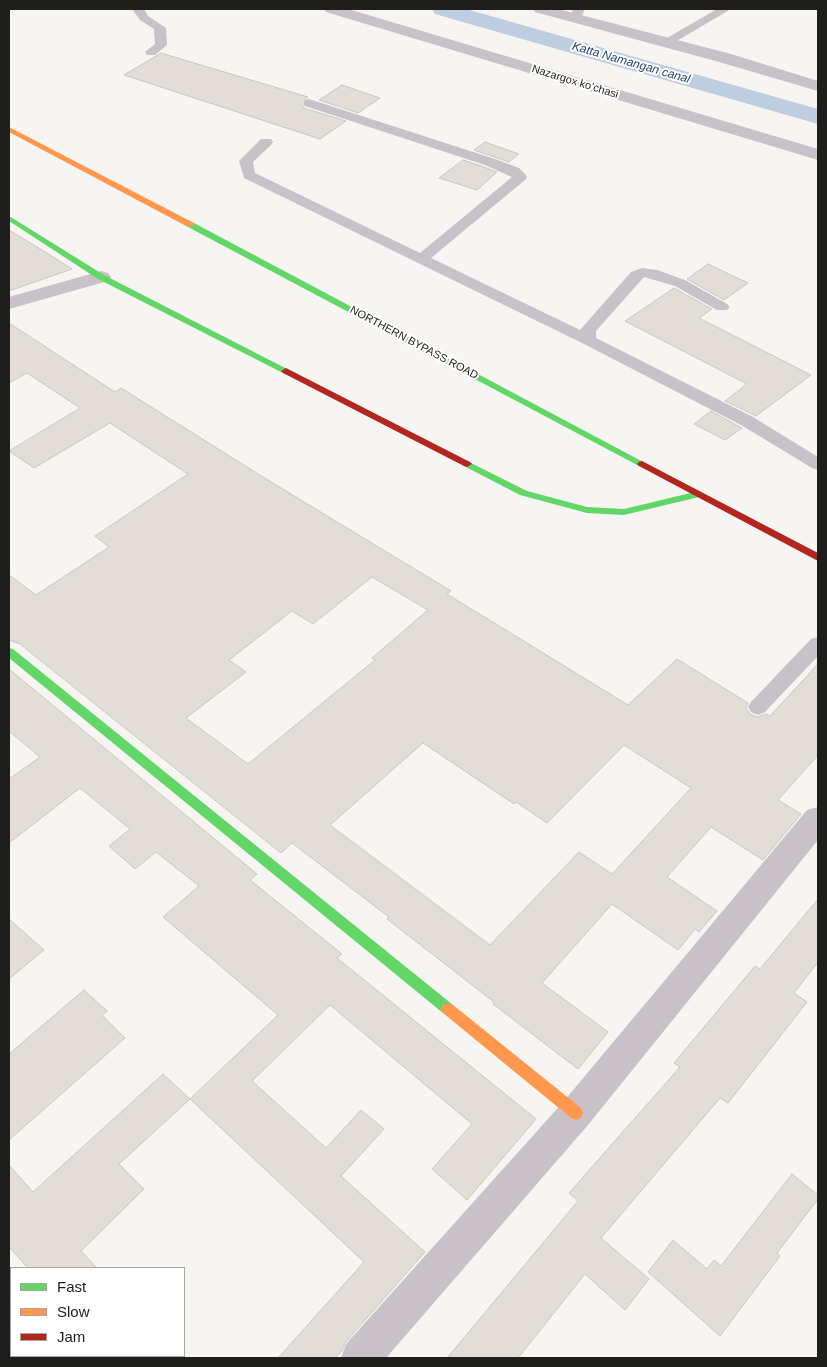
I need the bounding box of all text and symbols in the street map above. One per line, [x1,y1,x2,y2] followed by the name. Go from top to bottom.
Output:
[570,39,692,87] water label: Katta Namangan canal
[530,63,620,101] street label: Nazargox koʻchasi
[348,304,480,382] street label: NORTHERN BYPASS ROAD
[10,1267,185,1357] legend
[57,1278,86,1295] text: Fast
[57,1303,90,1320] text: Slow
[57,1328,85,1345] text: Jam

